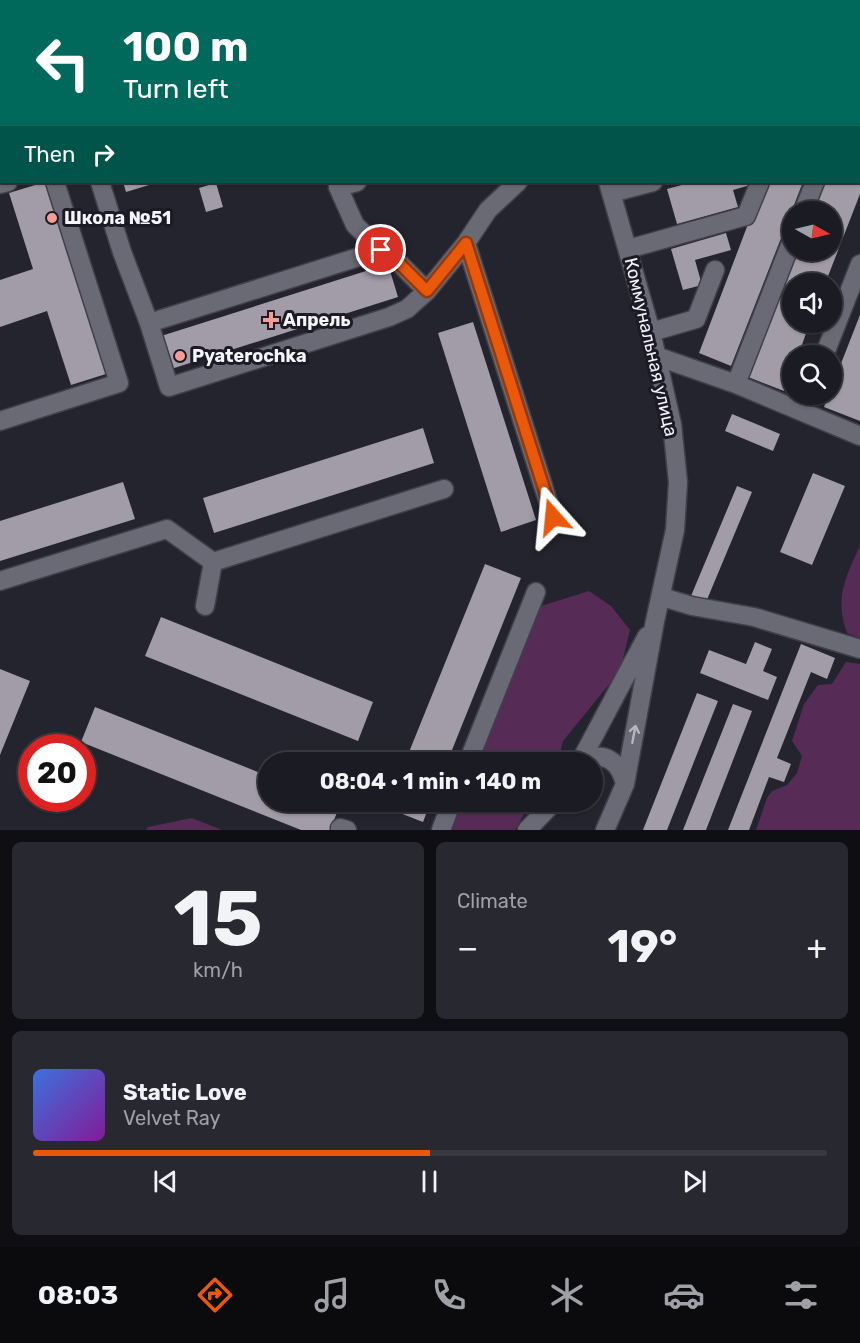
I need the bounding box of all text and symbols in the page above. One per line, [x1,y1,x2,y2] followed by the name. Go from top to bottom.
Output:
[123,22,248,72] text: 100 m
[24,24,102,102] icon: left
[123,73,228,105] text: Turn left
[87,138,120,171] icon: right
[24,141,75,168] text: Then
[782,201,842,261] north arrow
[782,201,842,405] map controls
[64,207,171,229] place label: Школа №51
[45,211,59,225] marker: Школа №51
[355,224,406,275] pin
[364,233,397,266] icon: arrive
[620,255,682,439] street label: Коммунальная улица
[782,273,842,333] button: sound
[283,309,351,331] place label: Апрель
[264,313,278,327] marker: Апрель
[192,345,307,367] place label: Pyaterochka
[782,345,842,405] button: search
[173,349,187,363] marker: Pyaterochka
[521,485,585,549] position arrow
[629,725,640,745] one-way arrow
[18,734,96,812] speed limit sign: 20
[320,768,541,795] text: 08:04 · 1 min · 140 m
[173,872,263,965] text: 15
[457,889,528,913] text: Climate
[608,920,677,973] text: 19°
[457,928,478,967] text: −
[806,928,827,967] text: +
[193,958,243,982] text: km/h
[123,1079,247,1106] text: Static Love
[123,1106,221,1130] text: Velvet Ray
[149,1165,182,1198] icon: previous
[413,1165,446,1198] icon: pause
[678,1165,711,1198] icon: next
[194,1274,236,1316] icon: directions
[311,1274,353,1316] icon: music
[428,1274,470,1316] icon: phone
[546,1274,588,1316] icon: climate
[663,1274,705,1316] icon: car
[780,1274,822,1316] icon: filters
[38,1279,118,1311] text: 08:03

